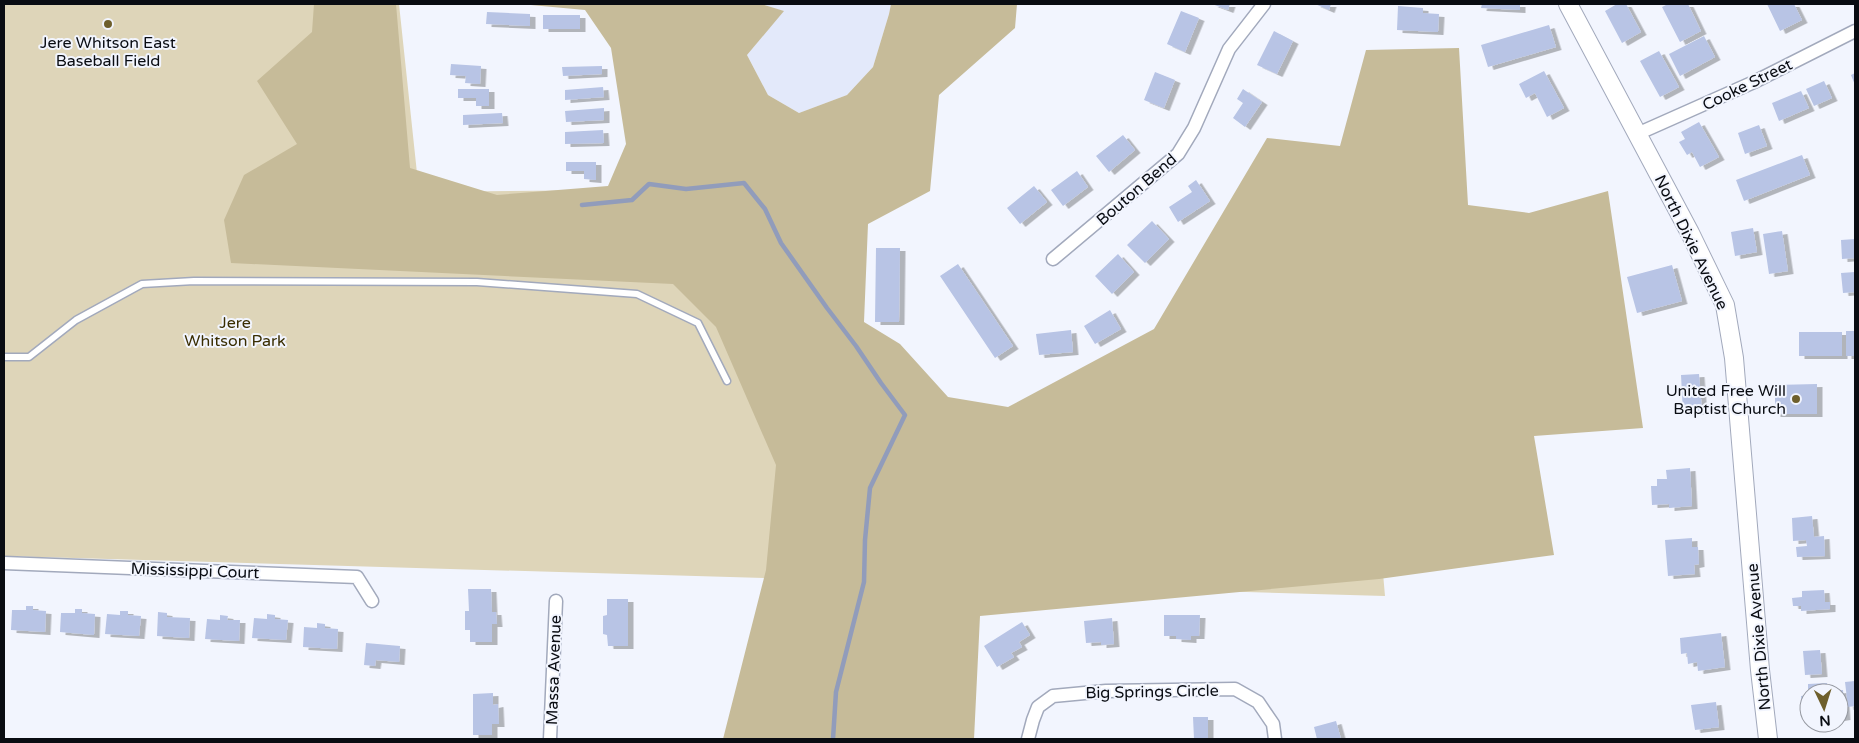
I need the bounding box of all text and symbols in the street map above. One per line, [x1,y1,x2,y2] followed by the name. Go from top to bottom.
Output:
[102,18,114,30] marker: Jere Whitson East Baseball Field
[40,33,176,71] place label: Jere Whitson East Baseball Field
[1699,54,1796,115] street label: Cooke Street
[1092,149,1181,230] street label: Bouton Bend
[1650,172,1732,313] street label: North Dixie Avenue
[184,313,286,351] park label: Jere Whitson Park
[1666,381,1786,419] place label: United Free Will Baptist Church
[1790,393,1802,405] marker: United Free Will Baptist Church
[130,559,260,583] street label: Mississippi Court
[1743,563,1775,711] street label: North Dixie Avenue
[542,615,566,725] street label: Massa Avenue
[1085,681,1219,703] street label: Big Springs Circle
[1799,683,1849,733] north arrow
[1819,712,1831,729] text: N

